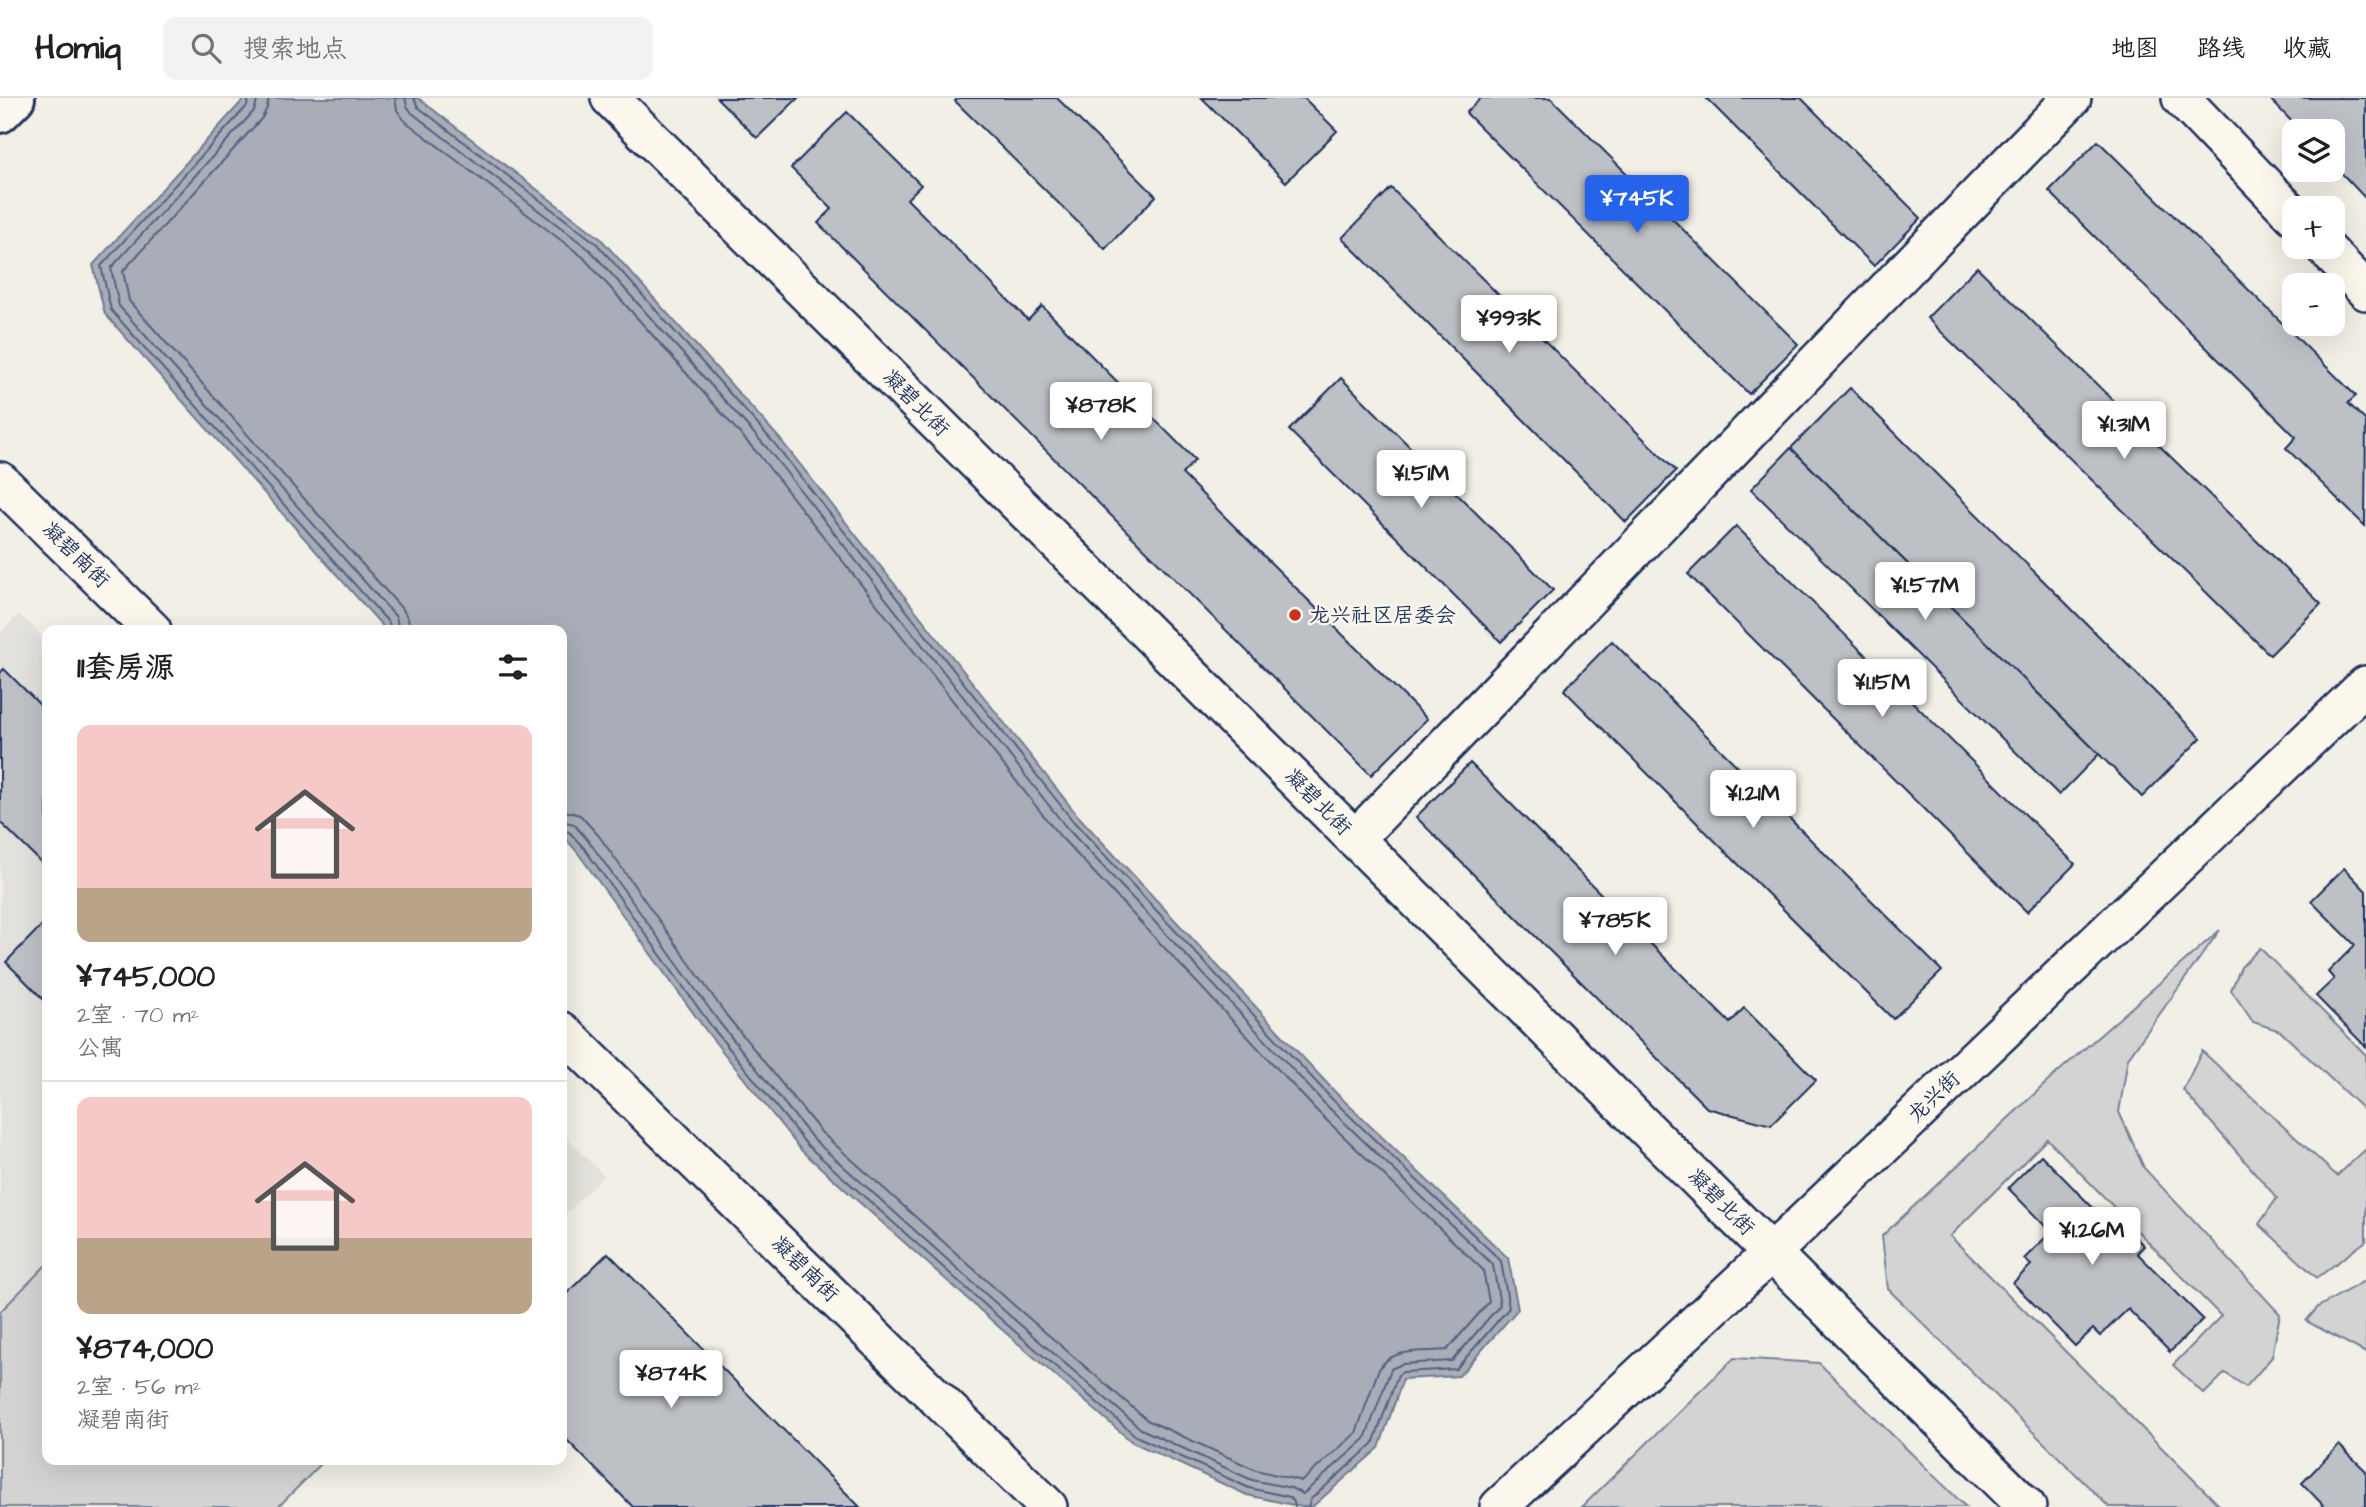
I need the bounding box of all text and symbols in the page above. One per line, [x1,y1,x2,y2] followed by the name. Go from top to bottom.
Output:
[163,17,653,80] search box
[35,25,121,71] text: Homiq
[187,29,225,67] icon: search
[243,31,347,67] text: 搜索地点
[2111,32,2159,66] text: 地图
[2197,32,2245,66] text: 路线
[2283,32,2331,66] text: 收藏
[2282,119,2345,336] map controls
[2282,119,2345,182] button: layers
[1588,176,1686,235] pin: ¥745K
[1601,182,1673,214] text: ¥745K
[2282,196,2345,259] button: +
[2282,273,2345,336] button: −
[1460,296,1558,355] pin: ¥993K
[1477,302,1541,334] text: ¥993K
[876,363,956,443] street label: 凝碧北街
[1052,382,1150,442] pin: ¥878K
[1066,389,1136,421] text: ¥878K
[2067,402,2181,461] pin: ¥1.31M
[2098,408,2150,440] text: ¥1.31M
[1364,450,1478,510] pin: ¥1.51M
[1393,457,1449,489] text: ¥1.51M
[36,515,116,595] street label: 凝碧南街
[1868,562,1982,622] pin: ¥1.57M
[1891,569,1959,601] text: ¥1.57M
[1309,601,1456,630] place label: 龙兴社区居委会
[1287,607,1303,623] marker: 龙兴社区居委会
[77,647,175,689] text: 11套房源
[494,648,532,686] icon: filters
[1825,660,1939,719] pin: ¥1.15M
[1854,666,1910,698] text: ¥1.15M
[1278,762,1358,842] street label: 凝碧北街
[1696,770,1810,830] pin: ¥1.21M
[242,771,368,897] icon: home
[1726,777,1780,809] text: ¥1.21M
[1566,898,1664,957] pin: ¥785K
[1579,904,1651,936] text: ¥785K
[77,956,215,998] text: ¥745,000
[77,999,199,1031] text: 2室 · 70 m²
[77,1032,123,1064] text: 公寓
[1901,1065,1967,1129] street label: 龙兴街
[242,1143,368,1269] icon: home
[1681,1162,1761,1242] street label: 凝碧北街
[2035,1208,2149,1267] pin: ¥1.26M
[2059,1214,2125,1246] text: ¥1.26M
[765,1229,845,1309] street label: 凝碧南街
[77,1328,213,1370] text: ¥874,000
[622,1350,720,1410] pin: ¥874K
[636,1357,706,1389] text: ¥874K
[77,1371,201,1403] text: 2室 · 56 m²
[77,1404,169,1436] text: 凝碧南街

